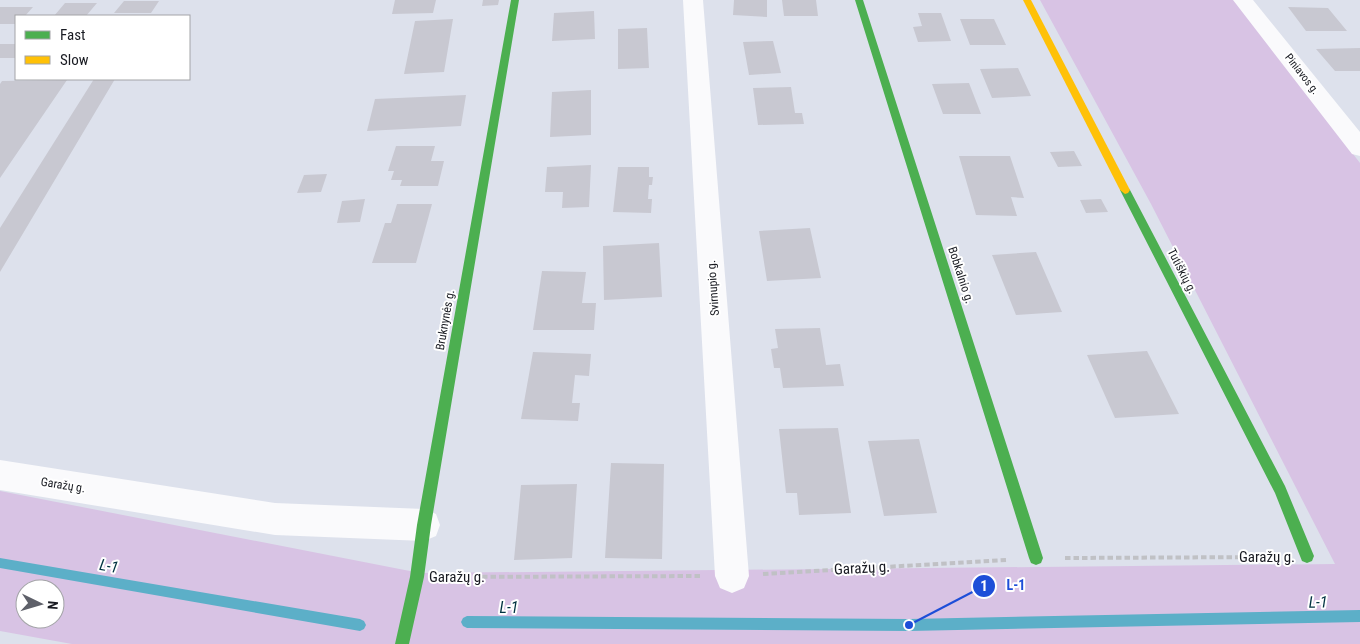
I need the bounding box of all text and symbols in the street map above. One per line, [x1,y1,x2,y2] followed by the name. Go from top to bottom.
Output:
[15,15,190,80] legend
[60,26,85,44] text: Fast
[60,51,89,69] text: Slow
[1282,51,1322,97] street label: Piniavos g.
[945,245,977,305] street label: Bobkalnio g.
[1165,246,1199,296] street label: Tutiškių g.
[704,260,722,316] street label: Svirnupio g.
[433,289,457,351] street label: Bruknynės g.
[40,475,86,495] street label: Garažų g.
[1239,548,1295,566] street label: Garažų g.
[98,555,120,577] water label: L-1
[833,558,891,578] street label: Garažų g.
[429,568,485,586] street label: Garažų g.
[971,571,1035,600] callout: L-1
[980,577,988,595] text: 1
[1007,577,1025,593] text: L-1
[15,579,65,629] north arrow
[1308,592,1328,612] water label: L-1
[500,598,518,617] water label: L-1
[45,600,61,610] text: N

